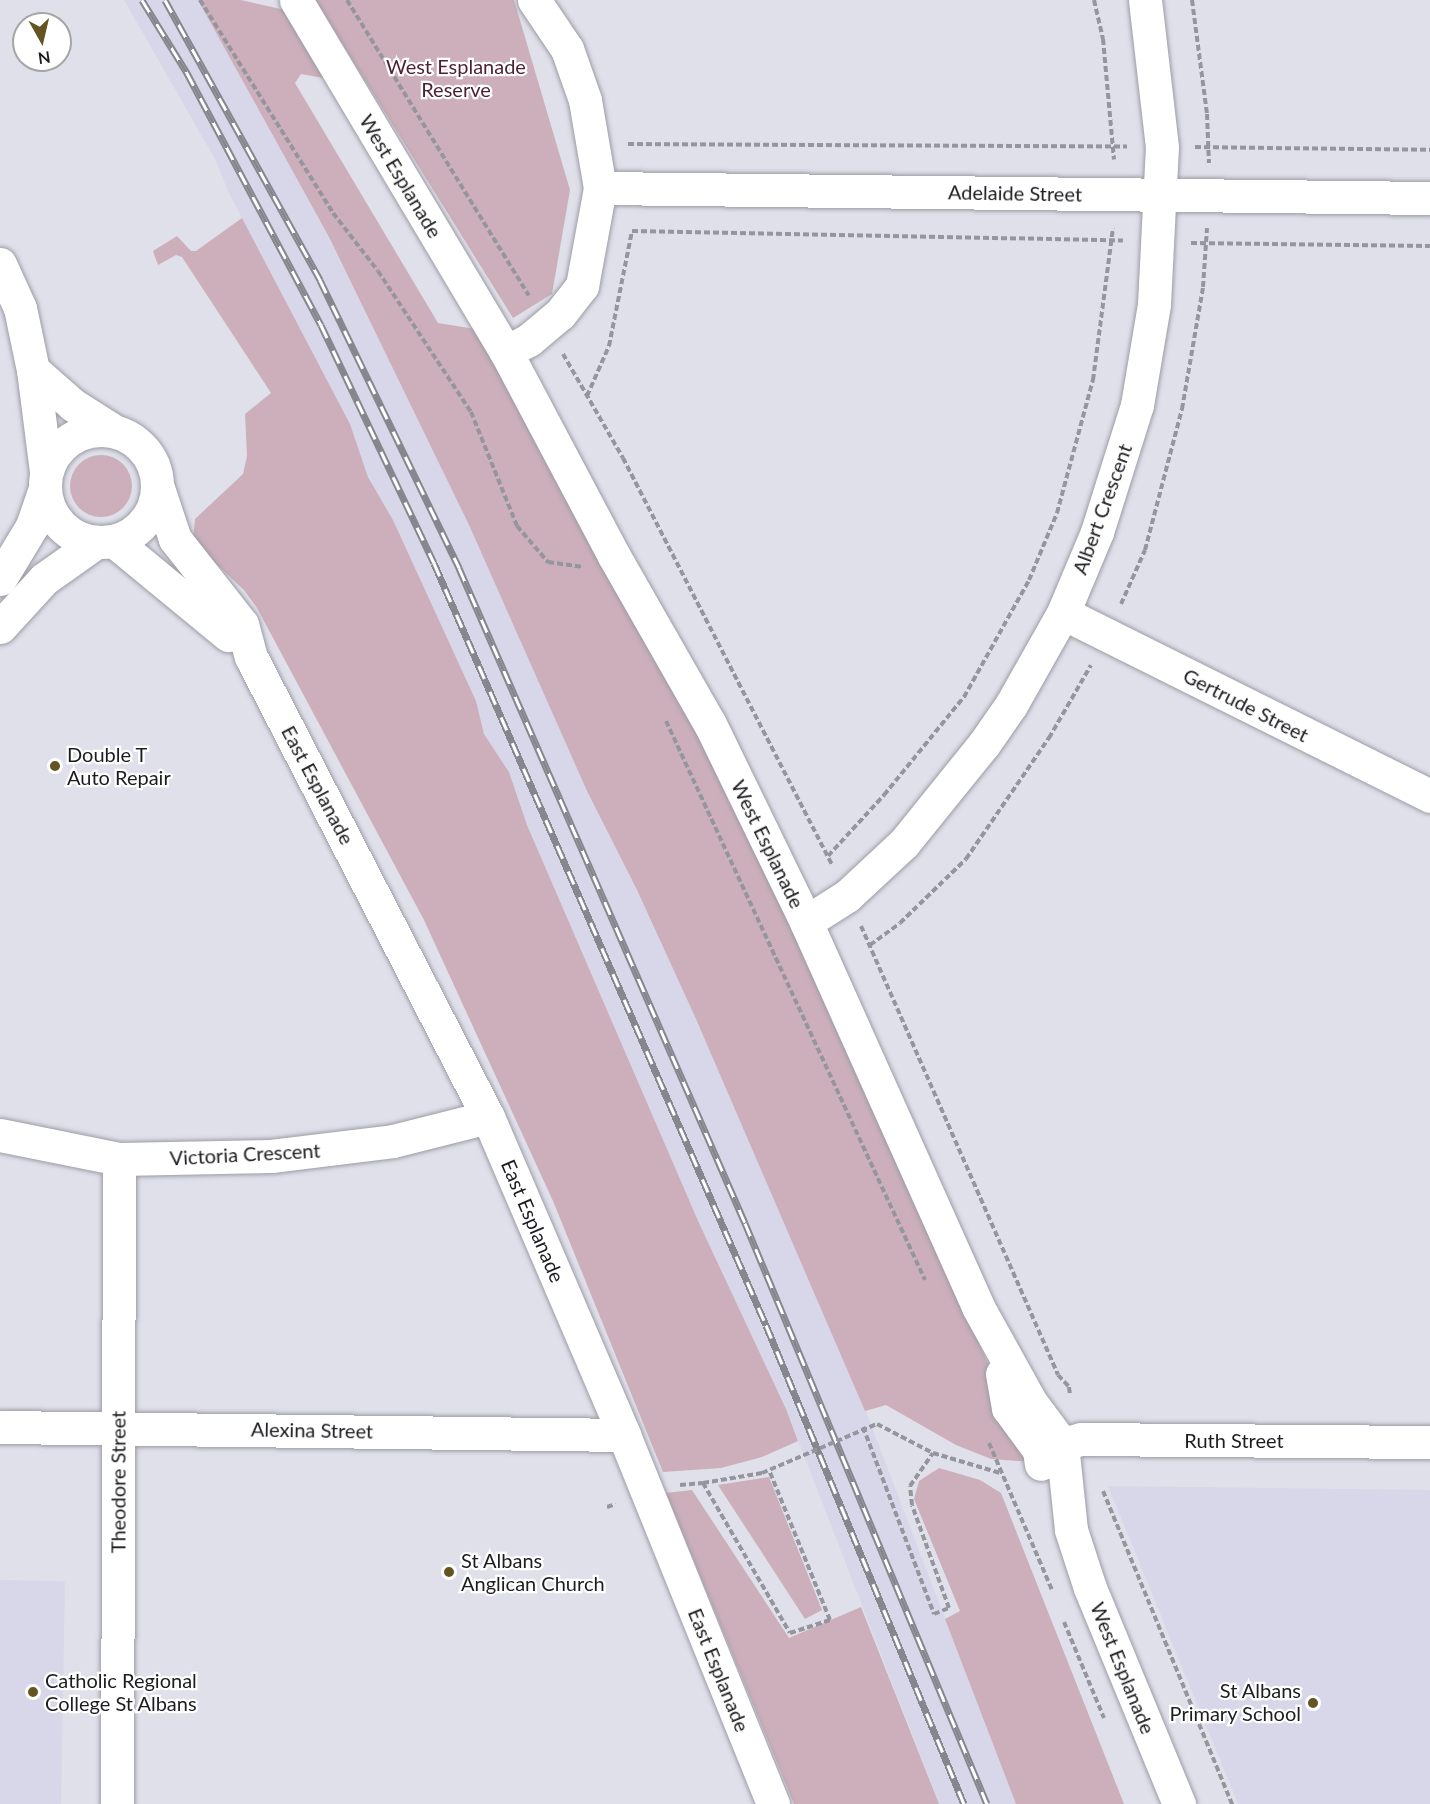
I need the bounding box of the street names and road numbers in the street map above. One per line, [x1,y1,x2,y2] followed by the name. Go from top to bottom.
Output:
[355,110,447,242] street label: West Esplanade
[948,180,1082,206] street label: Adelaide Street
[1067,440,1137,578] street label: Albert Crescent
[1179,663,1313,747] street label: Gertrude Street
[277,721,359,849] street label: East Esplanade
[727,776,809,912] street label: West Esplanade
[169,1138,321,1170] street label: Victoria Crescent
[496,1156,570,1286] street label: East Esplanade
[106,1411,130,1553] street label: Theodore Street
[251,1417,373,1443] street label: Alexina Street
[1184,1428,1284,1452] street label: Ruth Street
[1086,1599,1160,1737] street label: West Esplanade
[683,1605,755,1735] street label: East Esplanade

